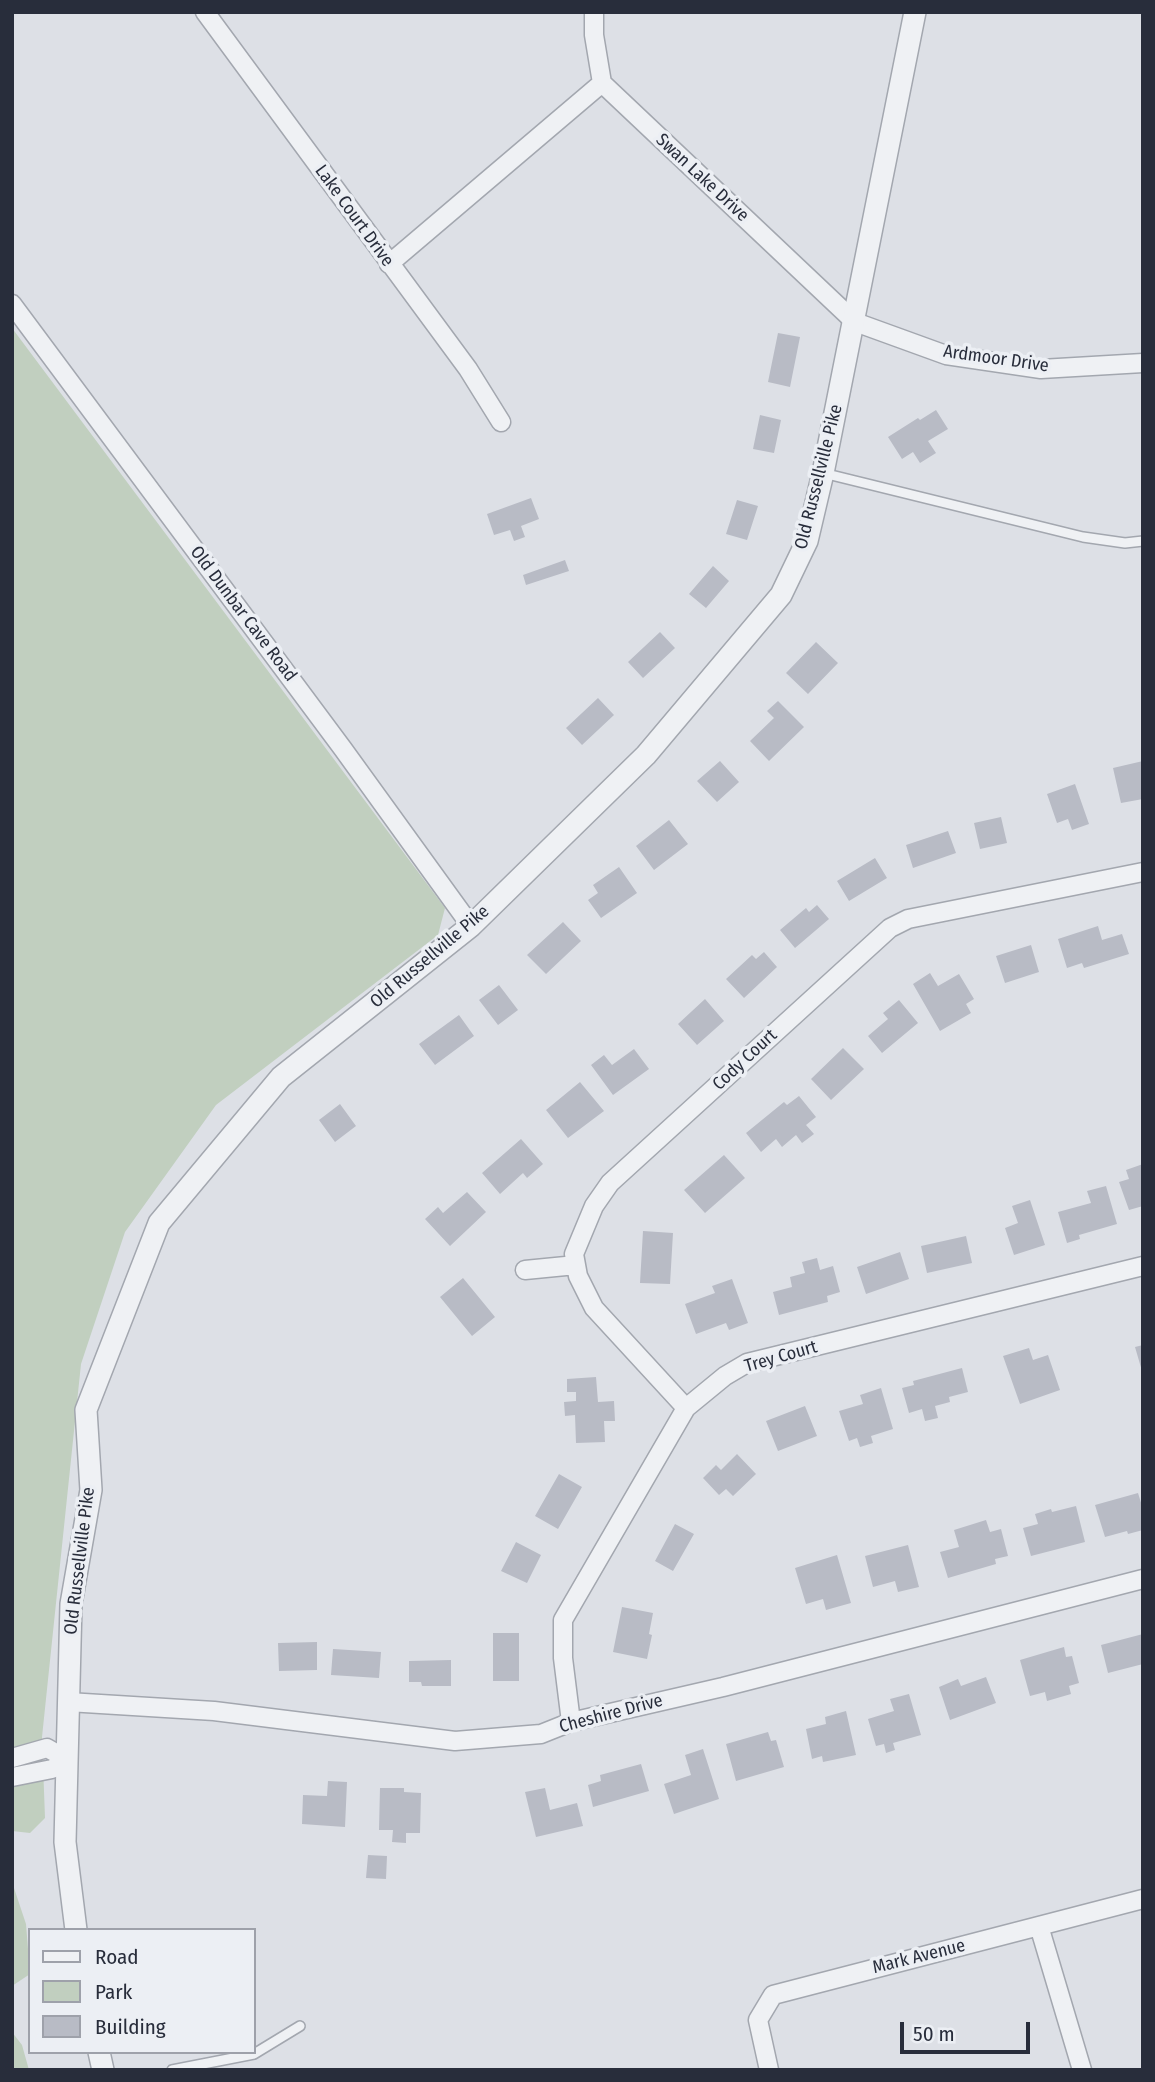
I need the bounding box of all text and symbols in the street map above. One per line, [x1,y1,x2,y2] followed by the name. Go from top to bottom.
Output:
[651,129,753,227] street label: Swan Lake Drive
[310,161,398,271] street label: Lake Court Drive
[942,341,1050,377] street label: Ardmoor Drive
[791,402,847,552] street label: Old Russellville Pike
[185,542,301,686] street label: Old Dunbar Cave Road
[366,901,494,1013] street label: Old Russellville Pike
[708,1025,782,1095] street label: Cody Court
[742,1336,820,1378] street label: Trey Court
[60,1486,100,1636] street label: Old Russellville Pike
[557,1690,665,1738] street label: Cheshire Drive
[28,1928,256,2054] legend
[870,1935,968,1979] street label: Mark Avenue
[95,1944,139,1970] text: Road
[95,1979,132,2005] text: Park
[903,2008,1032,2052] scale bar
[95,2014,166,2040] text: Building
[913,2021,955,2047] text: 50 m

